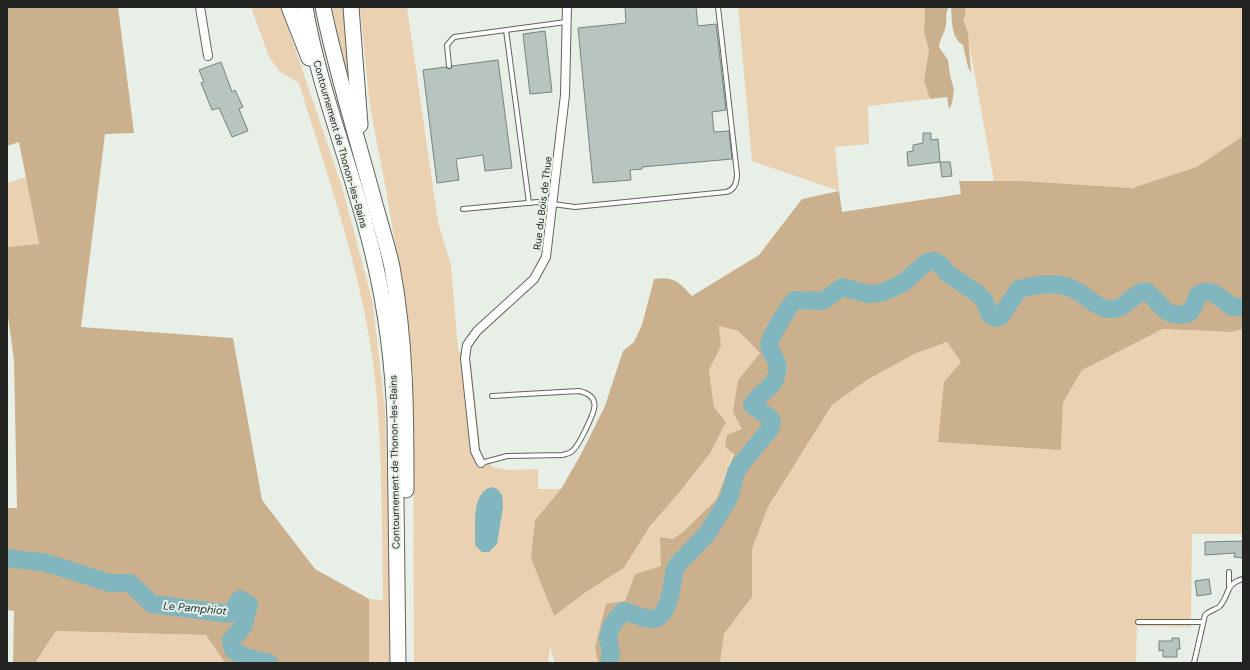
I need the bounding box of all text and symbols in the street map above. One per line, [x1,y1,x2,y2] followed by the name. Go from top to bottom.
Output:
[310,59,371,230] street label: Contournement de Thonon-les-Bains
[530,155,555,251] street label: Rue du Bois de Thue
[386,375,403,549] street label: Contournement de Thonon-les-Bains
[163,598,228,618] water label: Le Pamphiot

